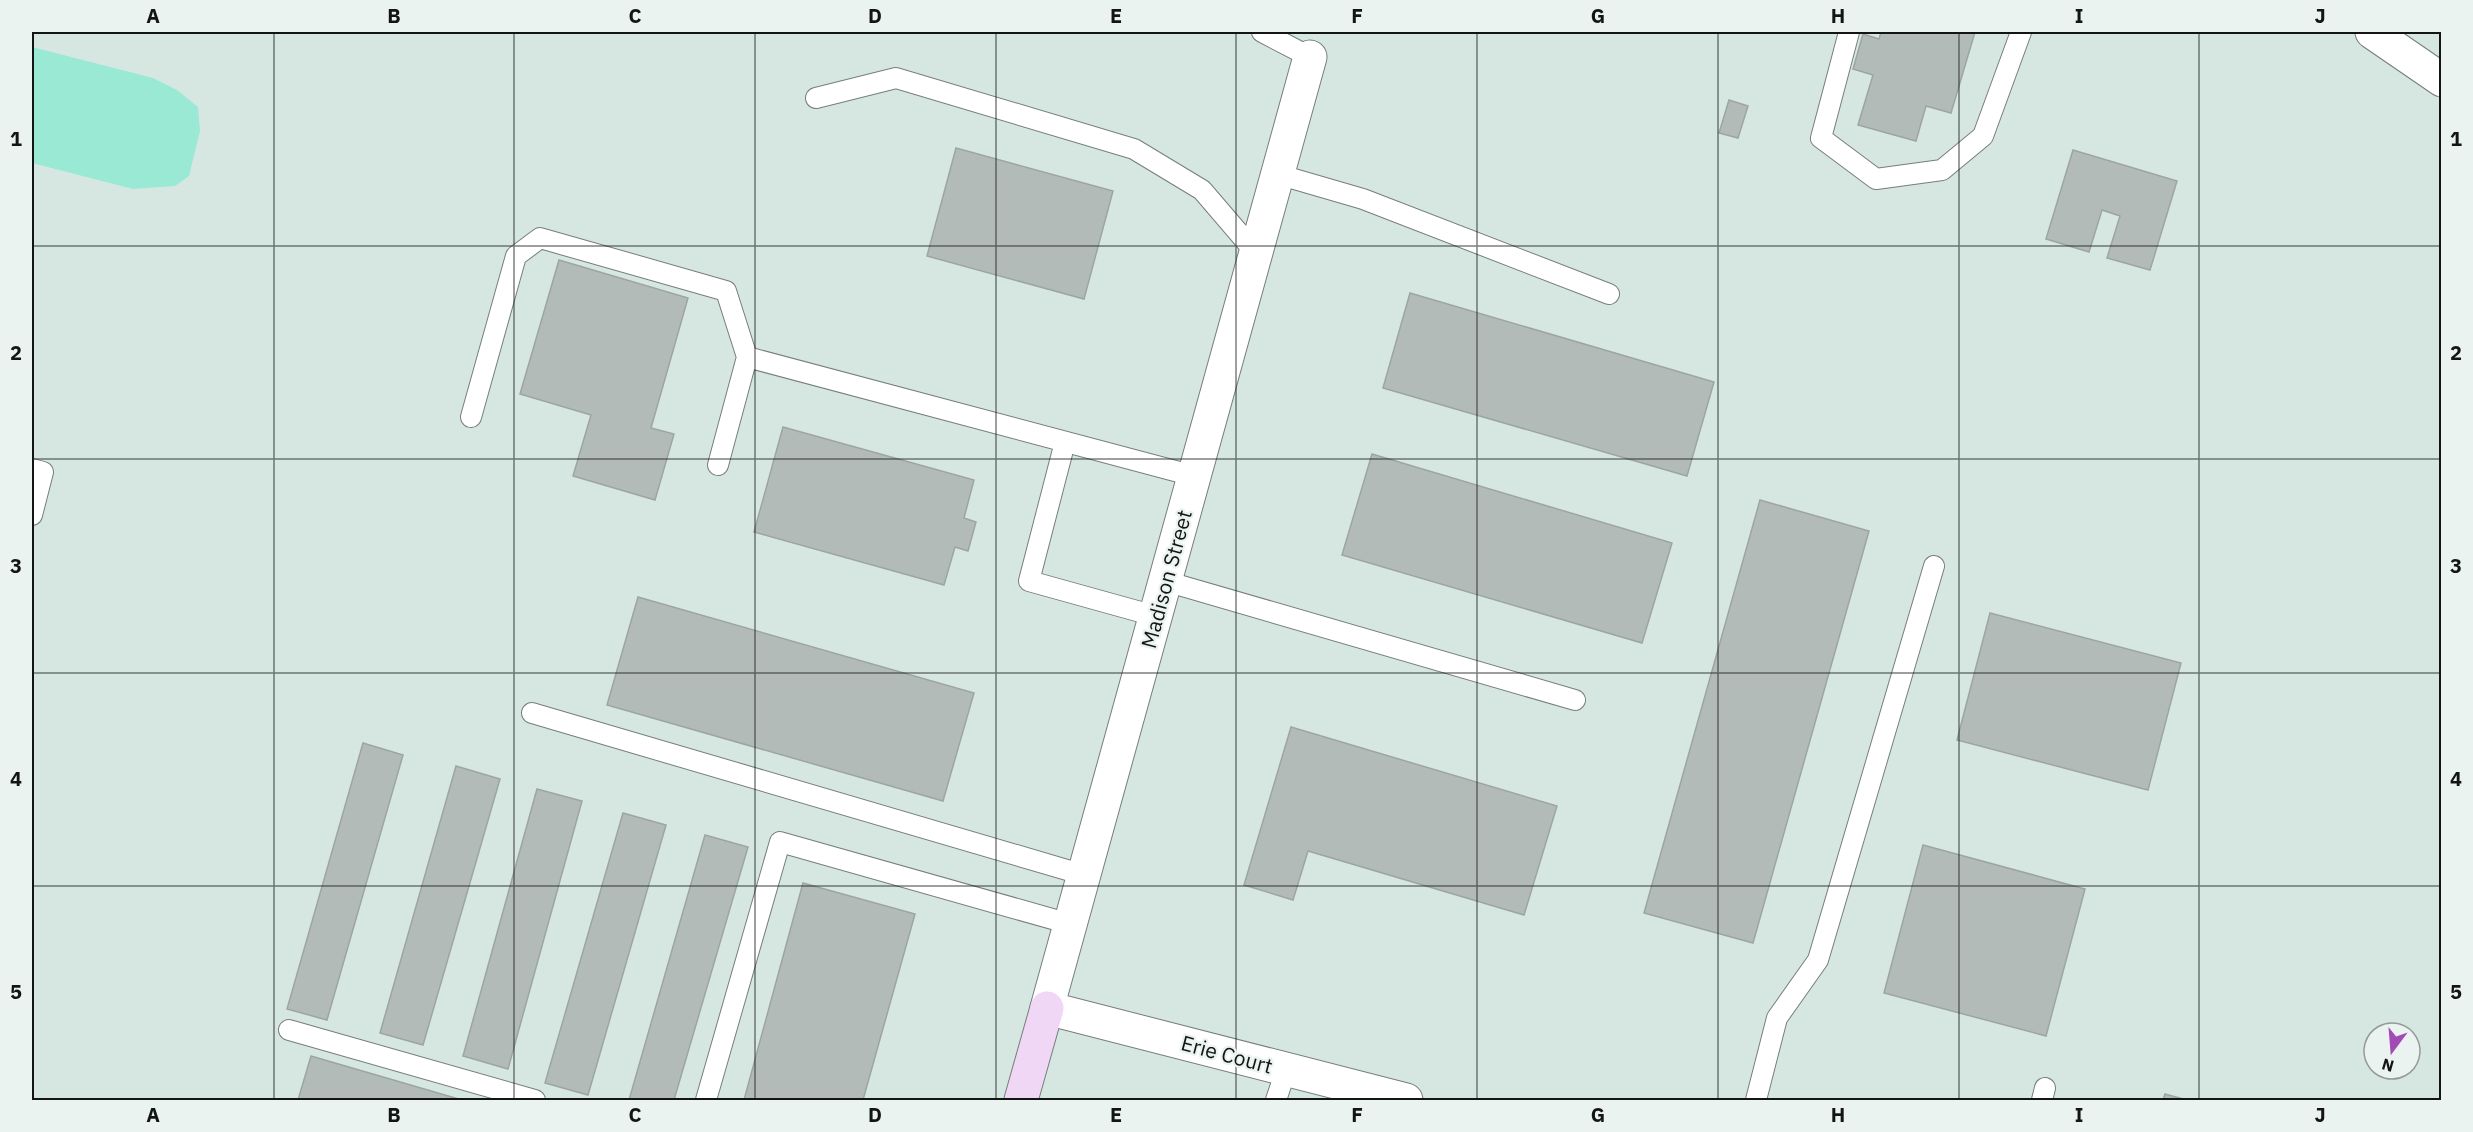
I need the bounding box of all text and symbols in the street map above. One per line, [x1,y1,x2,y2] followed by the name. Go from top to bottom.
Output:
[146,2,160,29] text: A
[387,2,401,29] text: B
[628,2,642,29] text: C
[868,2,882,29] text: D
[1110,2,1122,29] text: E
[1351,2,1363,29] text: F
[1591,2,1605,29] text: G
[1831,2,1845,29] text: H
[2075,2,2083,29] text: I
[2314,2,2326,29] text: J
[10,125,22,152] text: 1
[2450,125,2462,152] text: 1
[10,339,22,366] text: 2
[2450,339,2462,366] text: 2
[1134,507,1198,651] street label: Madison Street
[10,552,22,579] text: 3
[2450,552,2462,579] text: 3
[10,765,22,792] text: 4
[2450,765,2462,792] text: 4
[10,978,22,1005] text: 5
[2450,978,2462,1005] text: 5
[2362,1021,2422,1081] north arrow
[1178,1028,1276,1080] street label: Erie Court
[2380,1054,2396,1077] text: N
[146,1101,160,1128] text: A
[387,1101,401,1128] text: B
[628,1101,642,1128] text: C
[868,1101,882,1128] text: D
[1110,1101,1122,1128] text: E
[1351,1101,1363,1128] text: F
[1591,1101,1605,1128] text: G
[1831,1101,1845,1128] text: H
[2075,1101,2083,1128] text: I
[2314,1101,2326,1128] text: J

